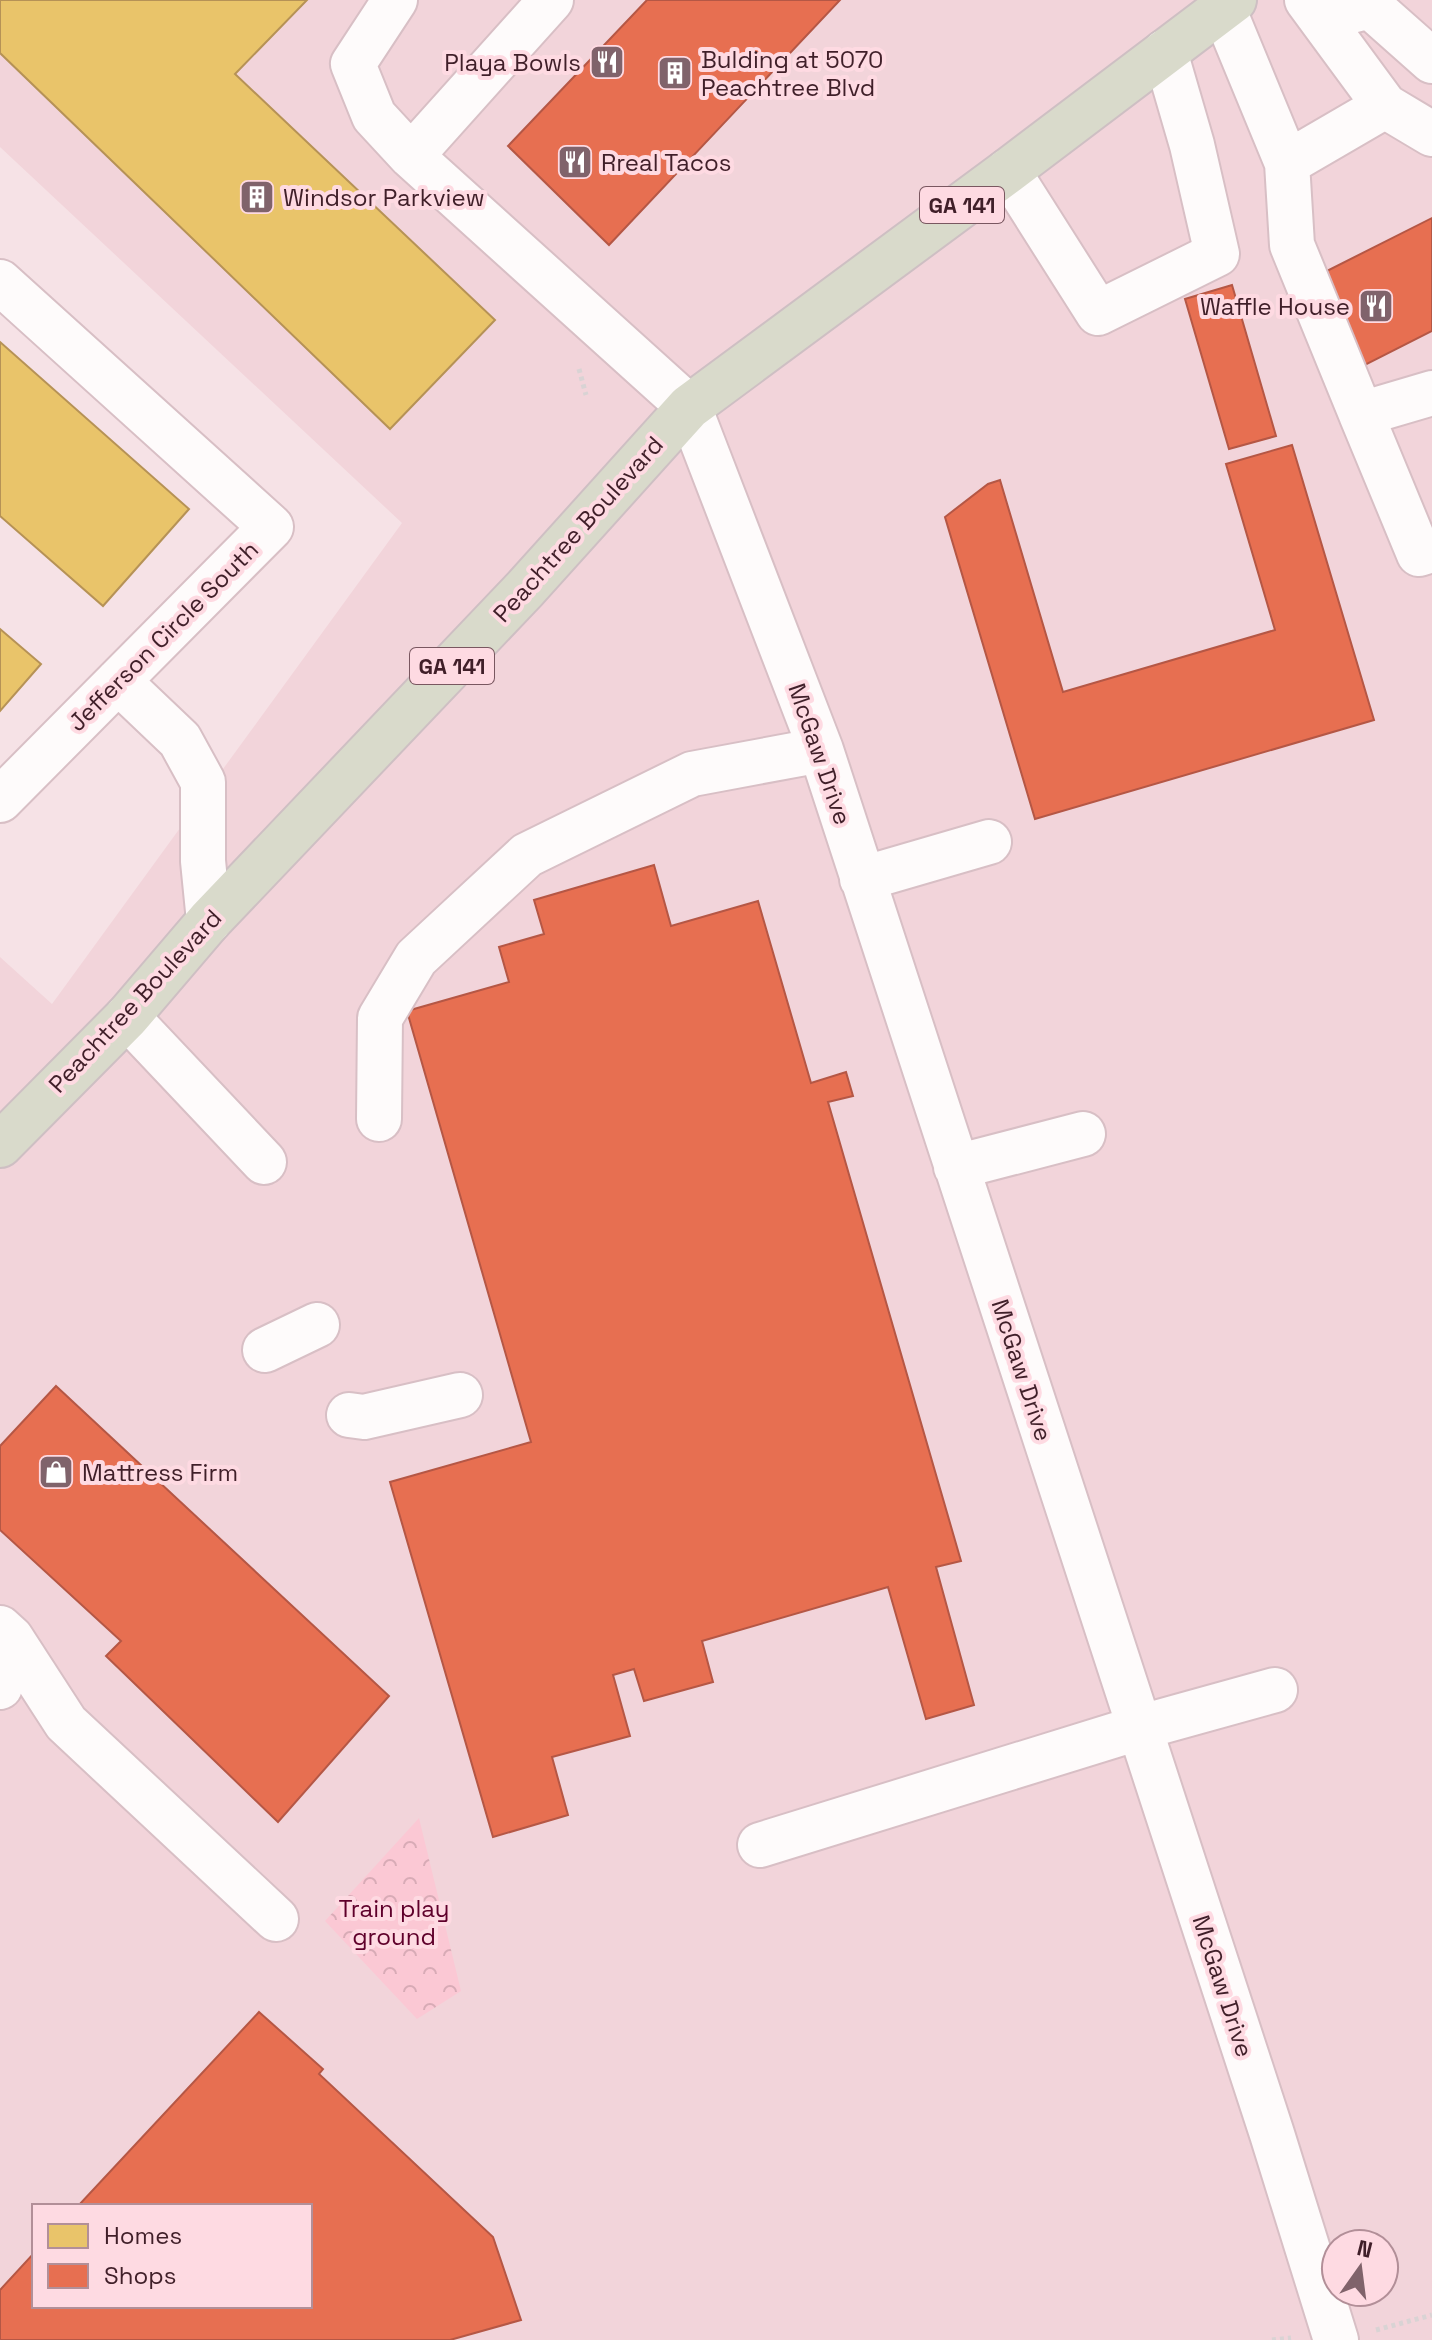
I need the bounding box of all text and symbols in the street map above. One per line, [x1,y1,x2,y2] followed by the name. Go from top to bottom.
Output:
[588,43,626,81] restaurant icon: Playa Bowls
[701,44,883,103] place label: Bulding at 5070 Peachtree Blvd
[444,47,581,78] place label: Playa Bowls
[656,54,694,92] building icon: Bulding at 5070 Peachtree Blvd
[556,143,594,181] restaurant icon: Rreal Tacos
[601,147,732,178] place label: Rreal Tacos
[238,178,276,216] building icon: Windsor Parkview
[283,182,485,213] place label: Windsor Parkview
[920,187,1004,223] road number: GA 141
[1357,287,1395,325] restaurant icon: Waffle House
[1200,291,1350,322] place label: Waffle House
[486,429,670,629] street label: Peachtree Boulevard
[61,534,265,738] street label: Jefferson Circle South
[410,648,494,684] road number: GA 141
[781,679,859,829] street label: McGaw Drive
[42,903,228,1099] street label: Peachtree Boulevard
[984,1295,1060,1445] street label: McGaw Drive
[37,1453,75,1491] shop icon: Mattress Firm
[82,1457,238,1488] place label: Mattress Firm
[338,1893,450,1952] park label: Train play ground
[1185,1911,1261,2061] street label: McGaw Drive
[32,2204,312,2308] legend
[104,2220,182,2251] text: Homes
[1320,2228,1400,2308] north arrow
[1354,2233,1375,2264] text: N
[104,2260,176,2291] text: Shops

